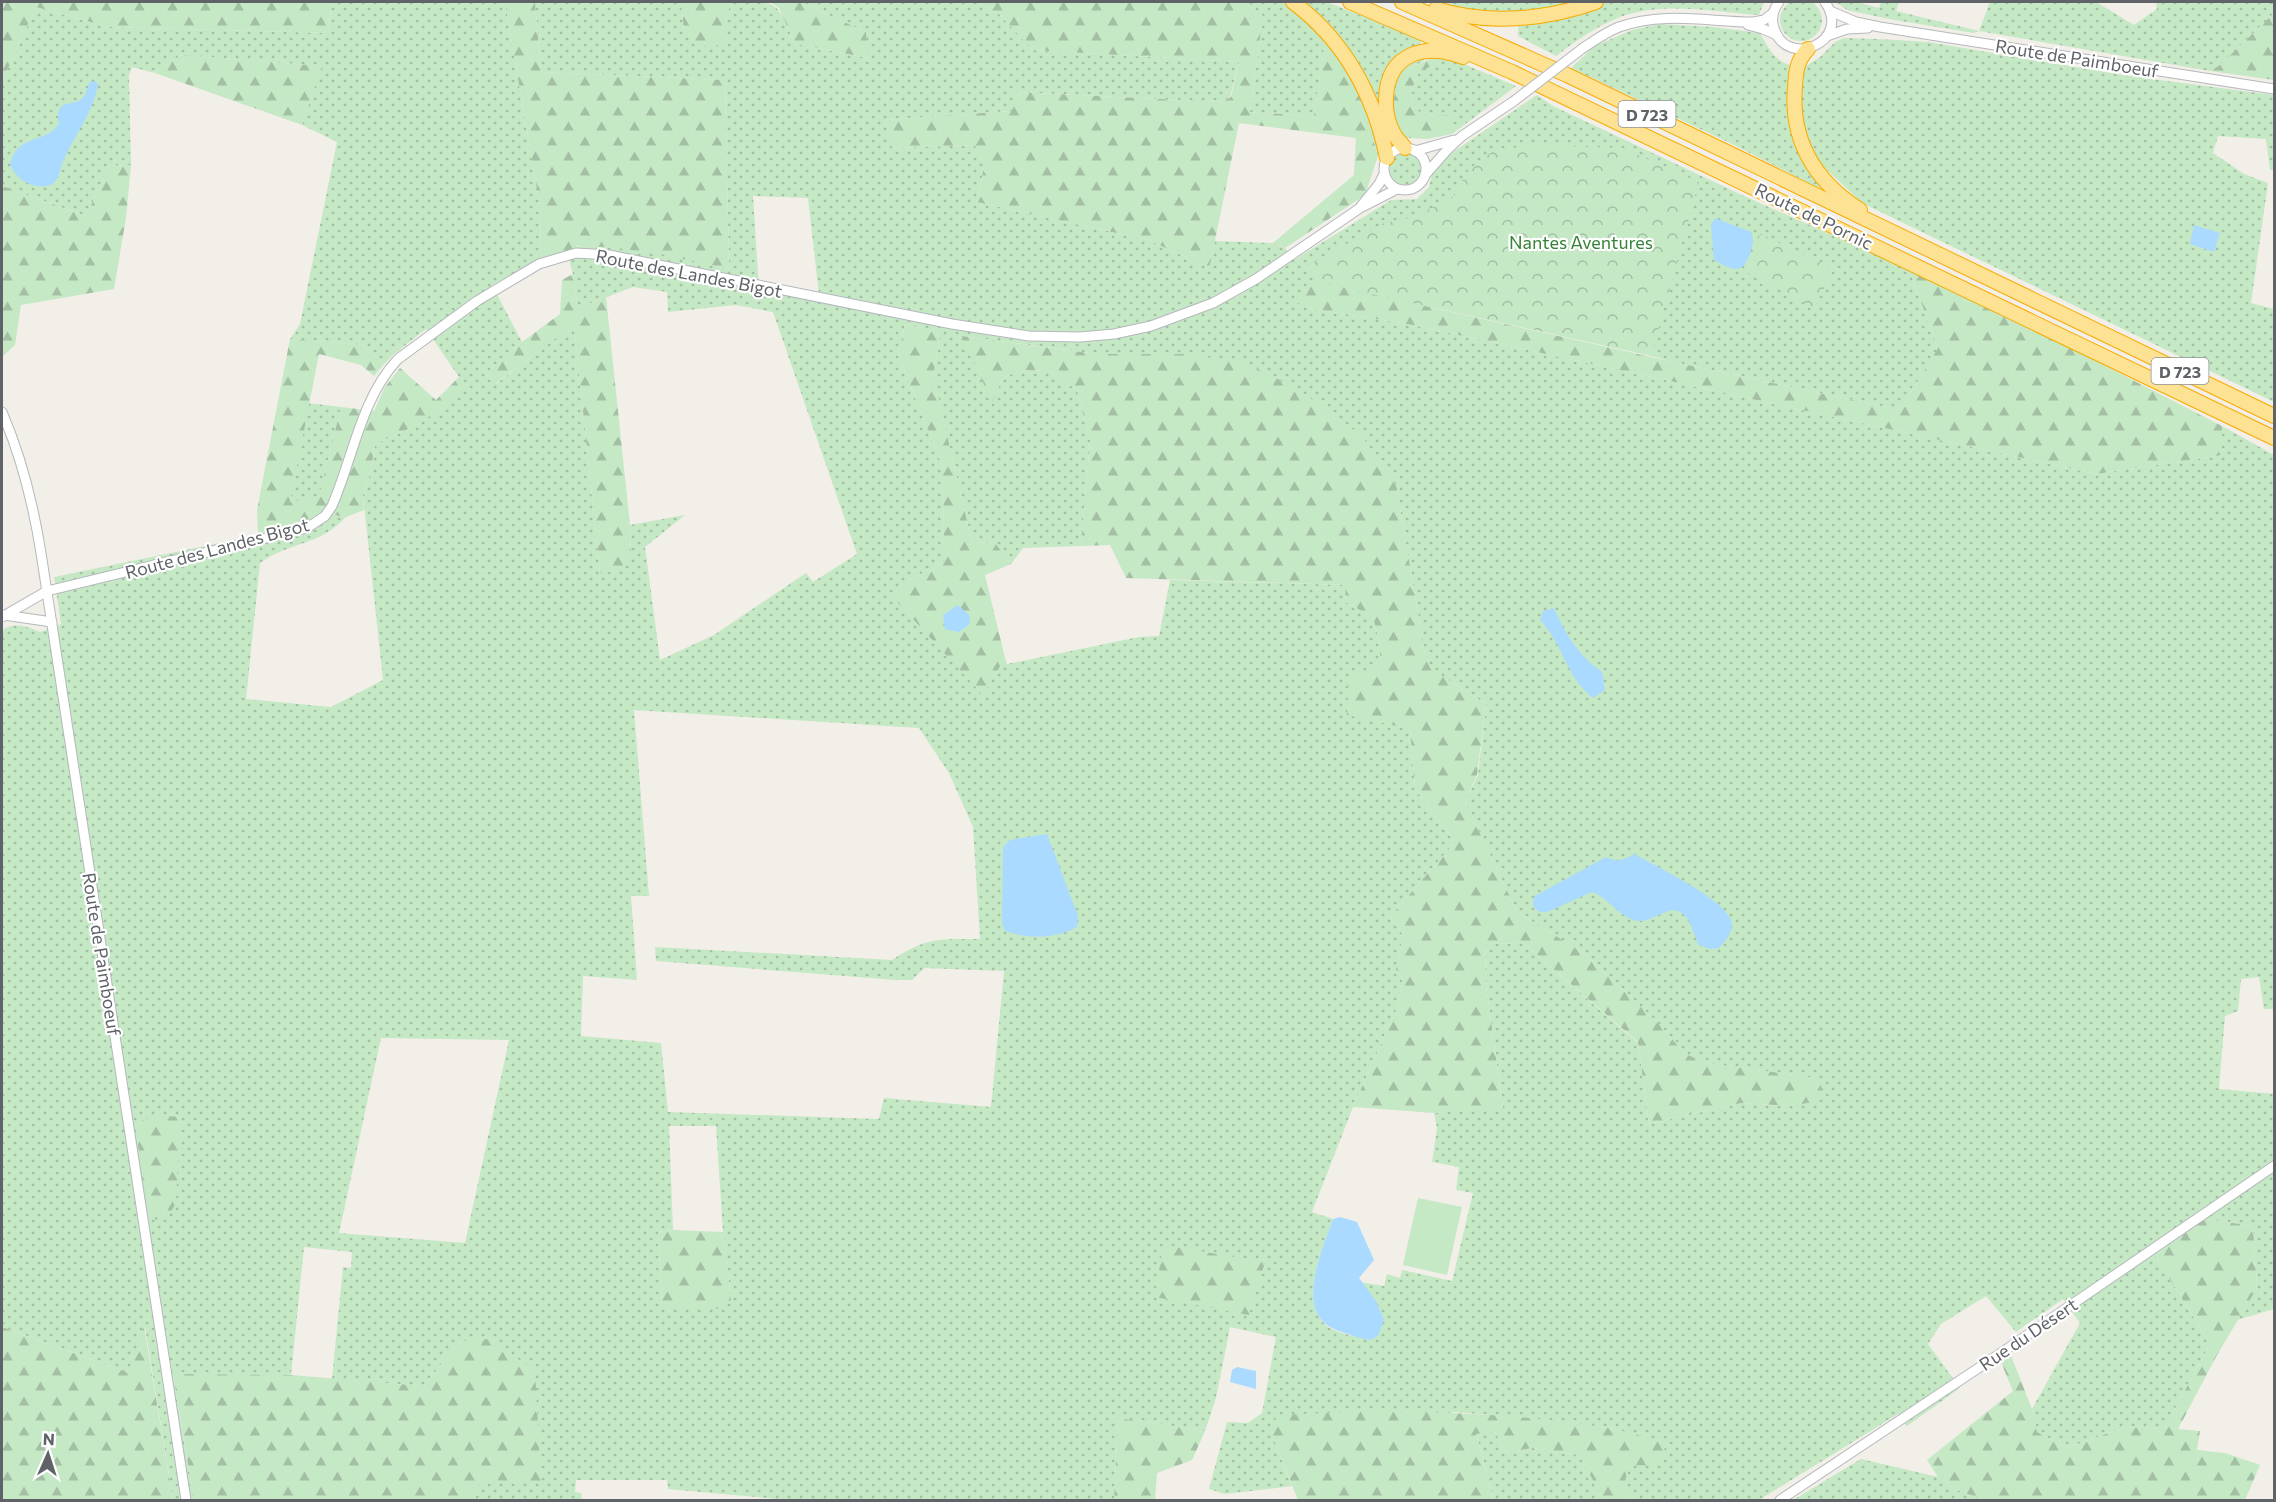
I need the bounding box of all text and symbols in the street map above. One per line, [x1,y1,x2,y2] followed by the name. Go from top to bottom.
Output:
[1994,34,2161,82] street label: Route de Paimboeuf
[1618,101,1676,127] road number: D 723
[1751,178,1877,254] street label: Route de Pornic
[1509,231,1653,253] park label: Nantes Aventures
[594,244,784,302] street label: Route des Landes Bigot
[2152,358,2208,384] road number: D 723
[123,513,311,583] street label: Route des Landes Bigot
[78,871,126,1038] street label: Route de Paimboeuf
[1975,1293,2081,1375] street label: Rue du Désert
[18,1424,78,1484] north arrow
[42,1429,55,1448] text: N

